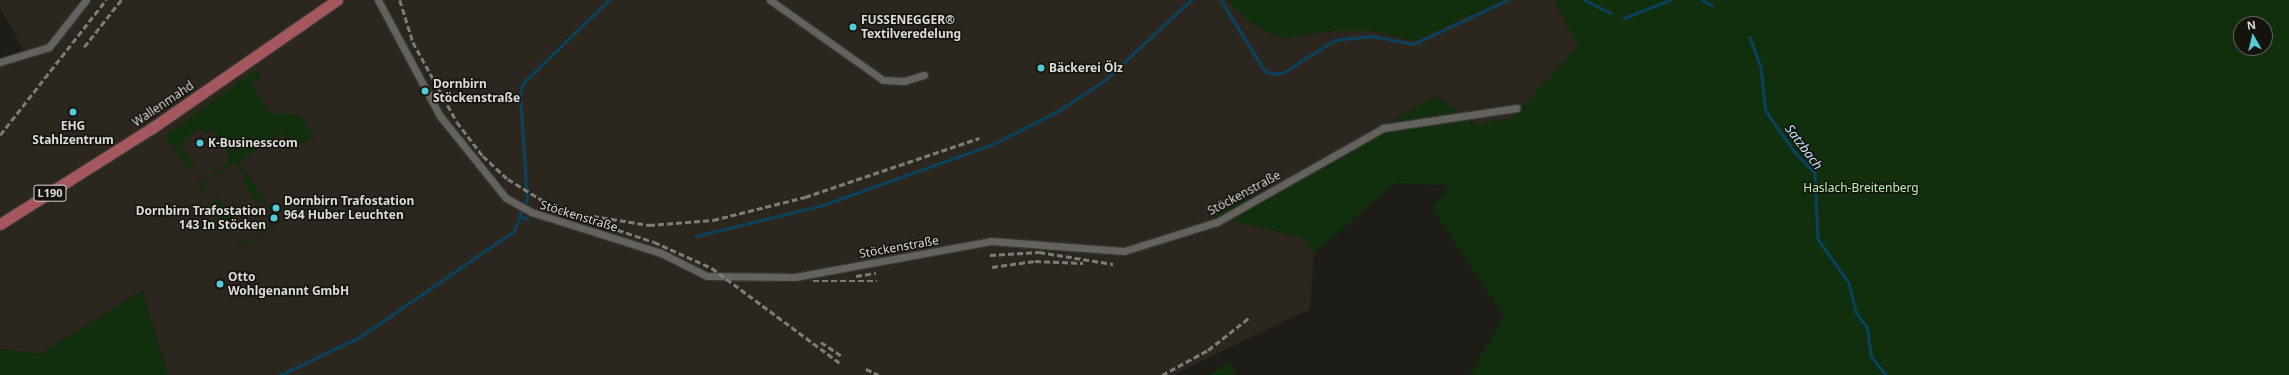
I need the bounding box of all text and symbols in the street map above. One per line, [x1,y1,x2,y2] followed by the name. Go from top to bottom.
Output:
[861,13,961,41] place label: FUSSENEGGER® Textilveredelung
[2233,16,2273,56] north arrow
[2246,17,2257,33] text: N
[848,22,858,32] marker: FUSSENEGGER® Textilveredelung
[1049,61,1123,75] place label: Bäckerei Ölz
[1036,63,1046,73] marker: Bäckerei Ölz
[433,77,520,105] place label: Dornbirn Stöckenstraße
[130,78,196,130] street label: Wallenmahd
[420,86,430,96] marker: Dornbirn Stöckenstraße
[68,107,78,117] marker: EHG Stahlzentrum
[32,119,114,147] place label: EHG Stahlzentrum
[1782,121,1826,173] water label: Satzbach
[208,136,298,150] place label: K-Businesscom
[195,138,205,148] marker: K-Businesscom
[1205,168,1283,218] street label: Stöckenstraße
[1803,181,1919,195] park label: Haslach-Breitenberg
[33,184,67,202] road number: L190
[284,194,414,222] place label: Dornbirn Trafostation 964 Huber Leuchten
[538,197,620,235] street label: Stöckenstraße
[271,203,281,213] marker: Dornbirn Trafostation 964 Huber Leuchten
[136,204,266,232] place label: Dornbirn Trafostation 143 In Stöcken
[269,213,279,223] marker: Dornbirn Trafostation 143 In Stöcken
[858,233,940,261] street label: Stöckenstraße
[228,270,349,298] place label: Otto Wohlgenannt GmbH
[215,279,225,289] marker: Otto Wohlgenannt GmbH

